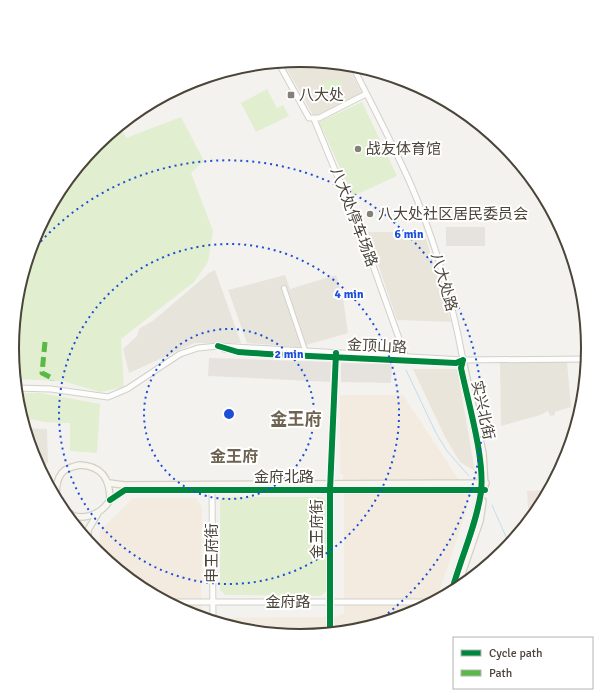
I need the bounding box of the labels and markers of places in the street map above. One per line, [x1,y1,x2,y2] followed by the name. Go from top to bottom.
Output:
[299,86,344,104] place label: 八大处
[286,90,296,100] marker: 八大处
[366,140,441,158] place label: 战友体育馆
[353,144,363,154] marker: 战友体育馆
[378,205,528,223] place label: 八大处社区居民委员会
[365,209,375,219] marker: 八大处社区居民委员会
[222,407,236,421] centre of rings

